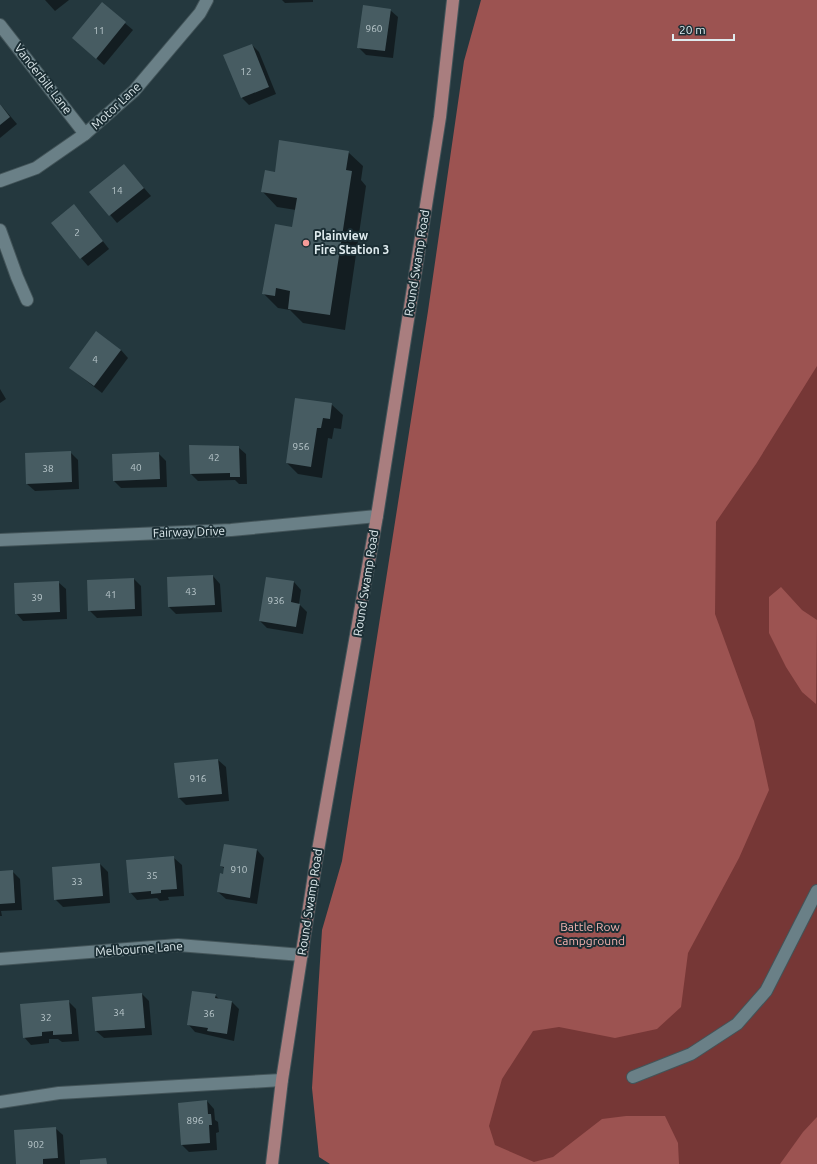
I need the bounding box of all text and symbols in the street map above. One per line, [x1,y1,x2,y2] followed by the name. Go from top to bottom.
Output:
[673,16,734,42] scale bar
[366,23,383,34] house number: 960
[679,23,706,36] text: 20 m
[93,25,105,36] house number: 11
[12,41,75,116] street label: Vanderbilt Lane
[240,66,252,77] house number: 12
[88,80,143,132] street label: Motor Lane
[111,185,123,196] house number: 14
[402,209,431,317] street label: Round Swamp Road
[74,227,80,238] house number: 2
[314,229,389,256] place label: Plainview Fire Station 3
[301,238,311,248] marker: Plainview Fire Station 3
[92,354,98,365] house number: 4
[293,441,310,452] house number: 956
[208,452,220,463] house number: 42
[130,462,142,473] house number: 40
[42,463,54,474] house number: 38
[153,524,225,539] street label: Fairway Drive
[351,529,380,637] street label: Round Swamp Road
[185,586,197,597] house number: 43
[105,589,117,600] house number: 41
[31,592,43,603] house number: 39
[268,595,285,606] house number: 936
[190,773,207,784] house number: 916
[295,848,324,956] street label: Round Swamp Road
[231,864,248,875] house number: 910
[146,870,158,881] house number: 35
[71,876,83,887] house number: 33
[555,920,625,947] park label: Battle Row Campground
[95,939,183,958] street label: Melbourne Lane
[113,1007,125,1018] house number: 34
[203,1008,215,1019] house number: 36
[40,1012,52,1023] house number: 32
[187,1115,204,1126] house number: 896
[28,1139,44,1150] house number: 902

